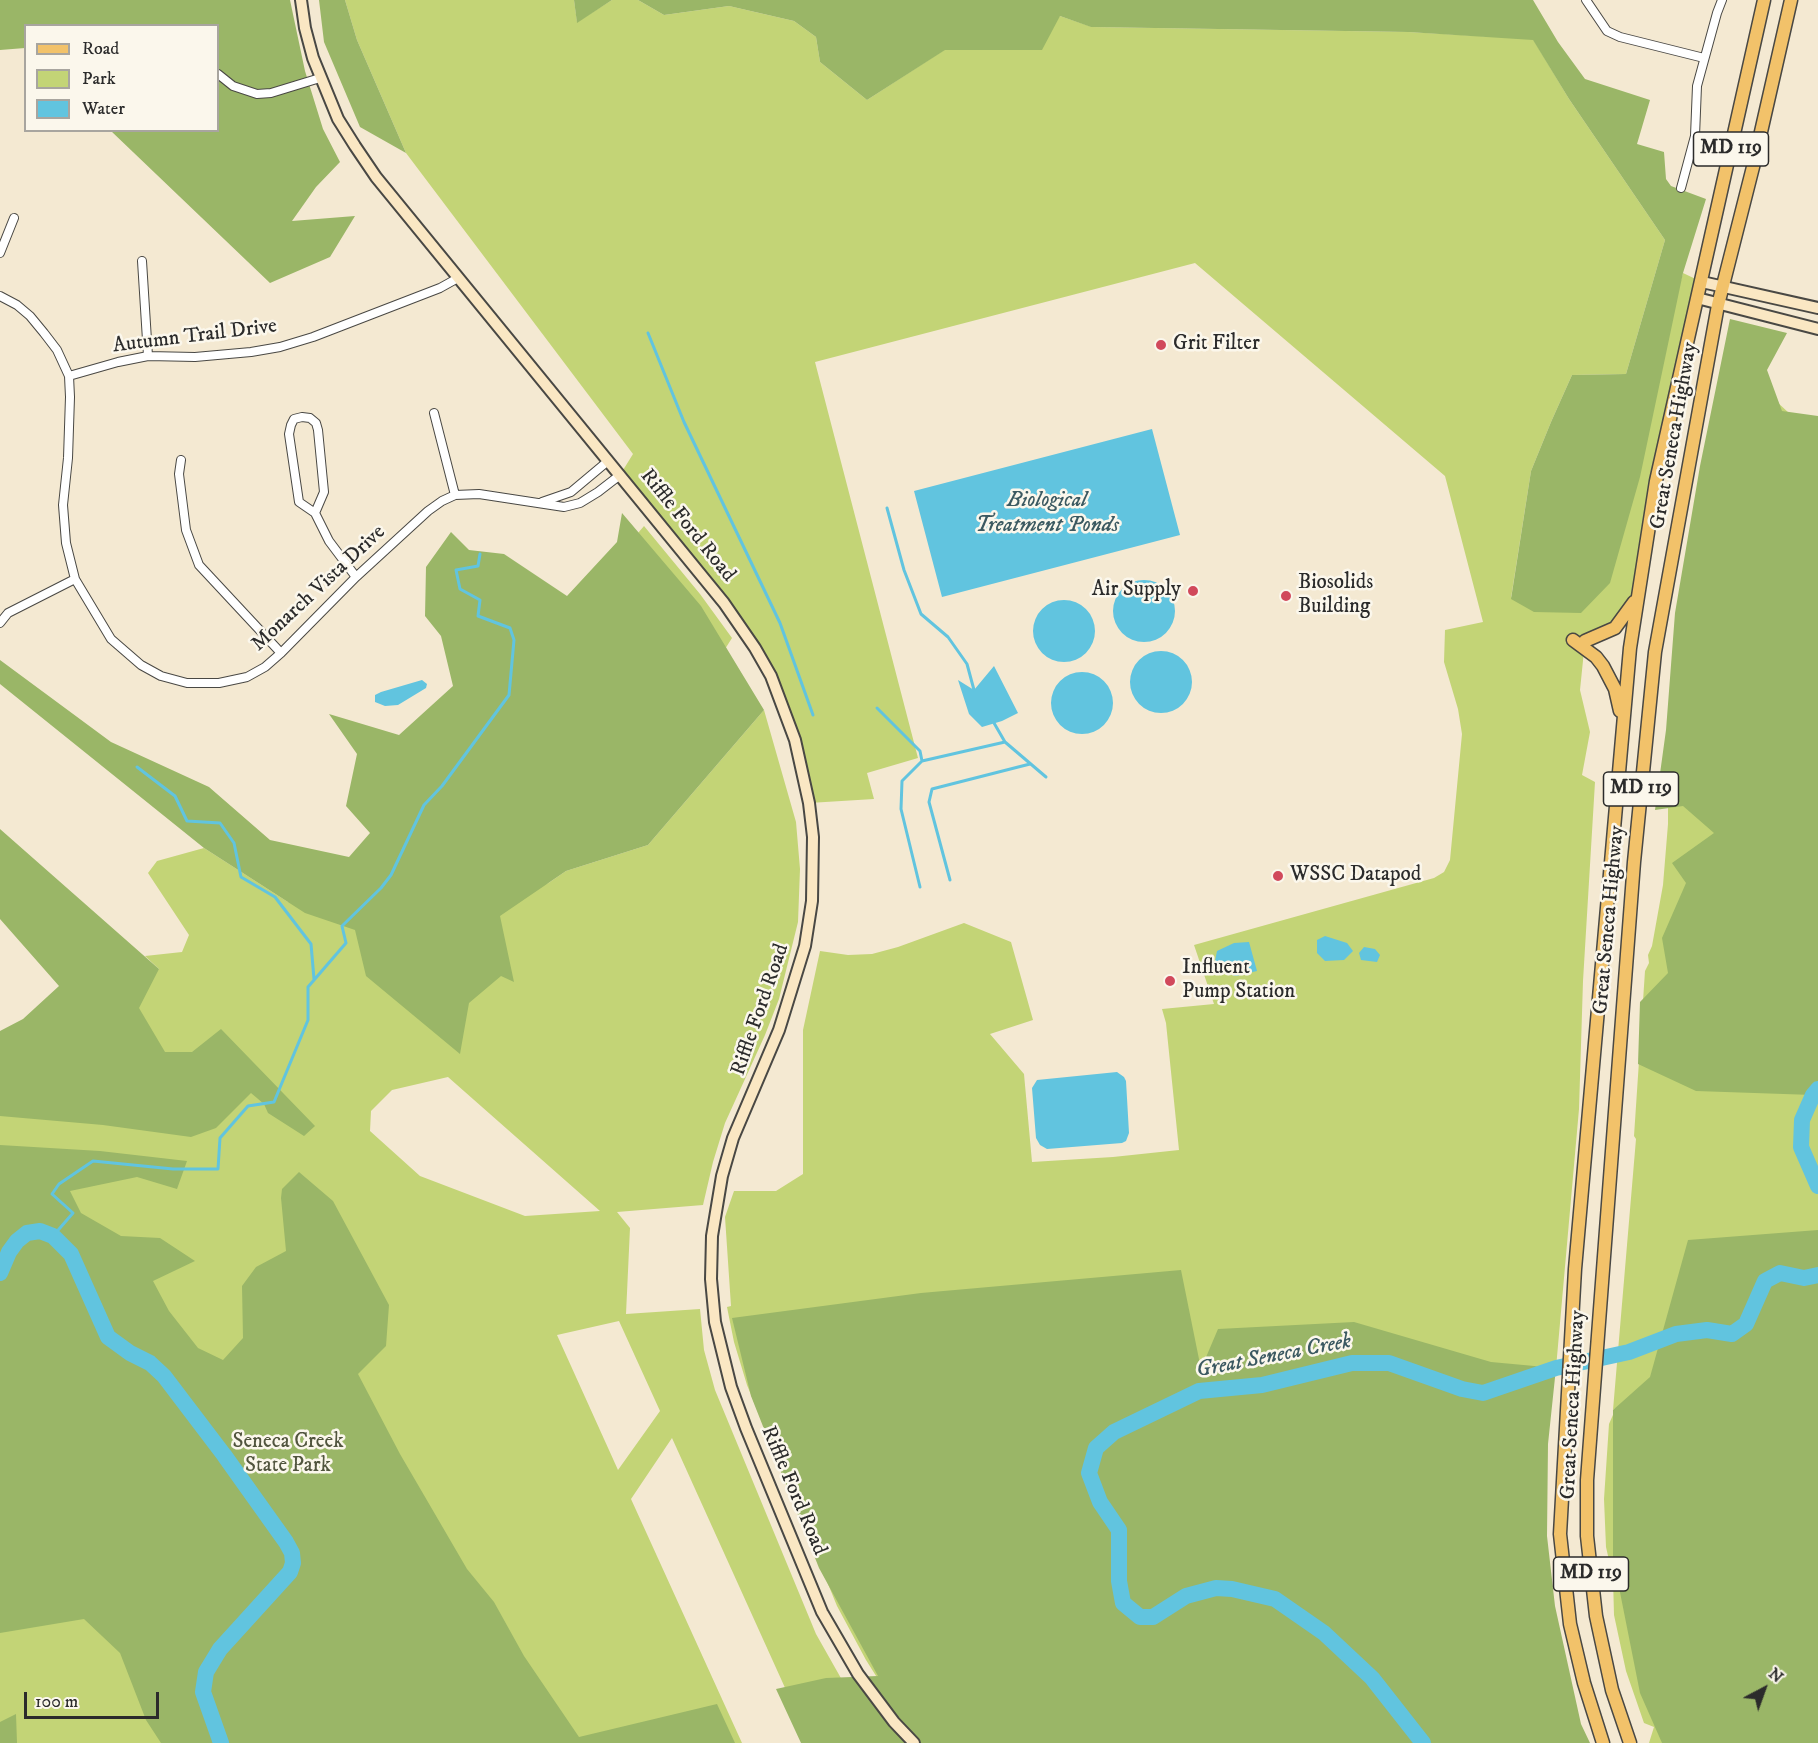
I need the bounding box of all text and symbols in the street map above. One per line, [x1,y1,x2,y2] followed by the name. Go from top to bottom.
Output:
[24,24,219,132] legend
[82,38,119,60] text: Road
[82,68,116,90] text: Park
[82,98,125,120] text: Water
[1694,132,1768,166] road number: MD 119
[112,314,278,360] street label: Autumn Trail Drive
[1173,332,1260,358] place label: Grit Filter
[1154,338,1168,352] marker: Grit Filter
[1646,341,1704,531] street label: Great Seneca Highway
[634,465,740,587] street label: Riffle Ford Road
[975,488,1119,540] water label: Biological Treatment Ponds
[247,521,391,657] street label: Monarch Vista Drive
[1298,571,1373,621] place label: Biosolids Building
[1092,578,1181,604] place label: Air Supply
[1186,584,1200,598] marker: Air Supply
[1279,589,1293,603] marker: Biosolids Building
[1604,772,1678,806] road number: MD 119
[1589,825,1631,1015] street label: Great Seneca Highway
[1290,863,1421,889] place label: WSSC Datapod
[1271,869,1285,883] marker: WSSC Datapod
[727,941,795,1079] street label: Riffle Ford Road
[1182,956,1295,1006] place label: Influent Pump Station
[1163,974,1177,988] marker: Influent Pump Station
[1556,1310,1592,1500] street label: Great Seneca Highway
[1194,1329,1354,1385] water label: Great Seneca Creek
[754,1423,832,1559] street label: Riffle Ford Road
[232,1430,344,1480] park label: Seneca Creek State Park
[1554,1557,1628,1591] road number: MD 119
[1734,1659,1794,1719] north arrow
[1764,1664,1787,1687] text: N
[27,1680,162,1718] scale bar
[35,1691,78,1713] text: 100 m

